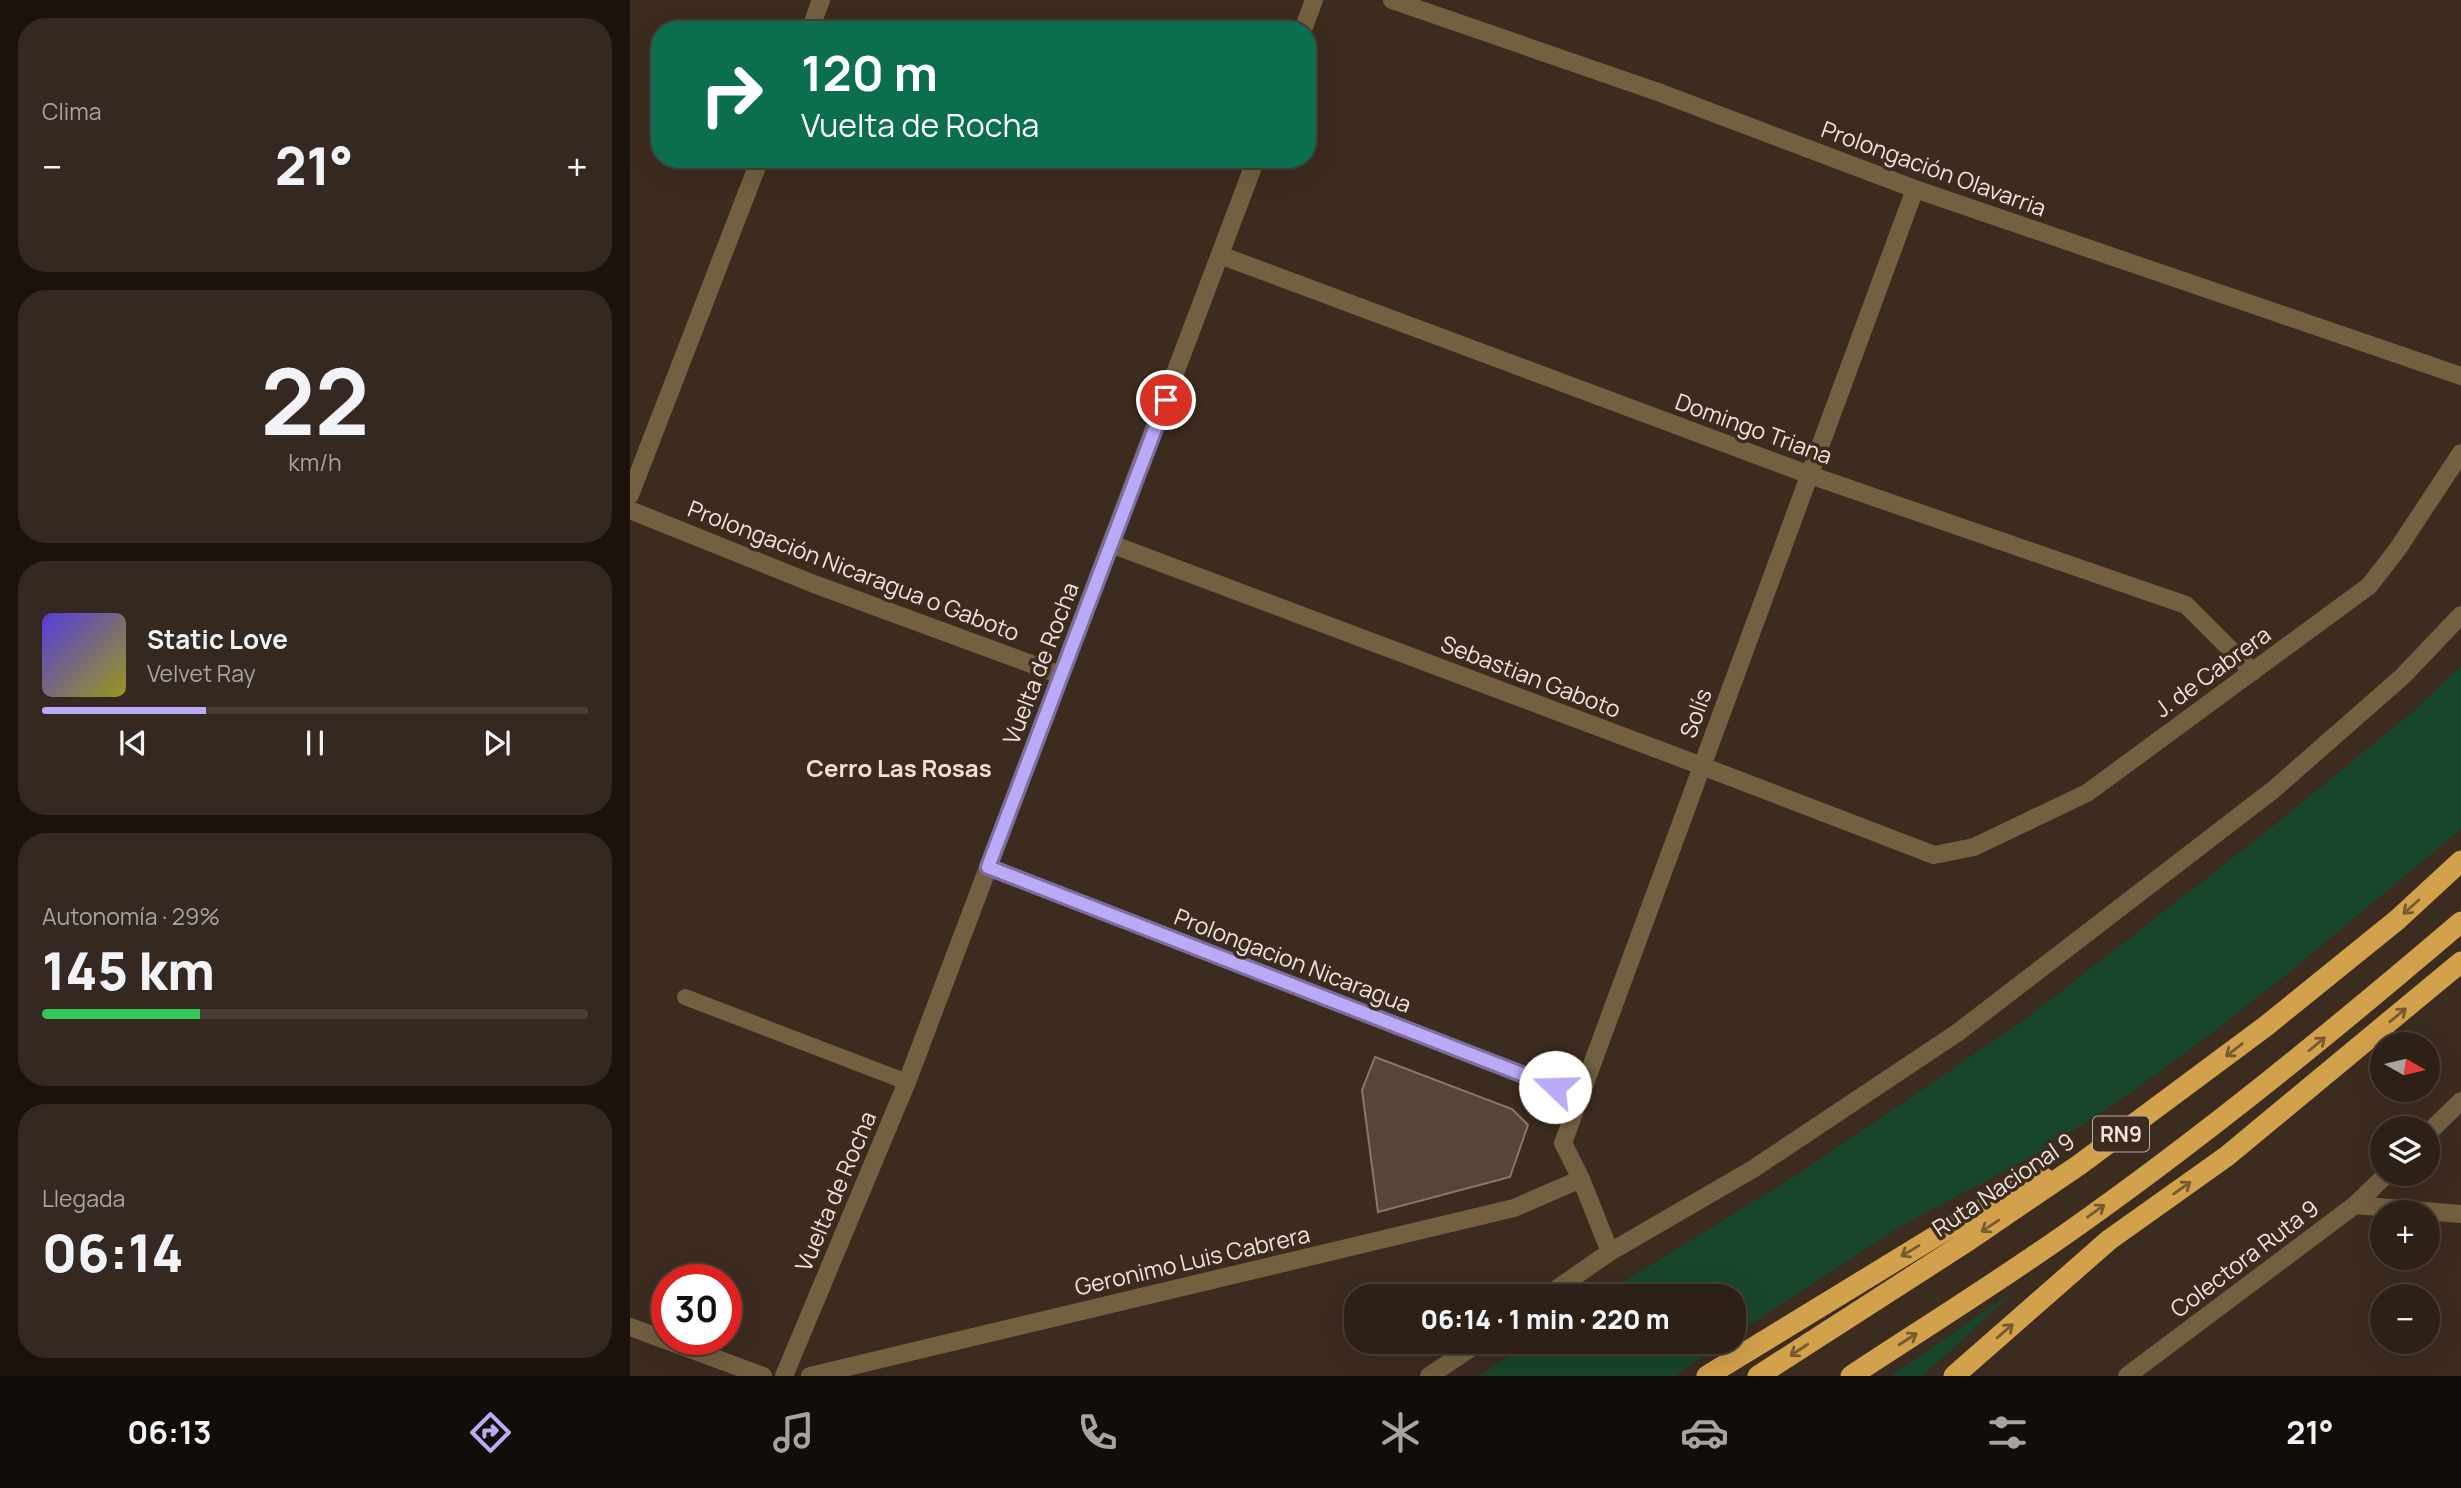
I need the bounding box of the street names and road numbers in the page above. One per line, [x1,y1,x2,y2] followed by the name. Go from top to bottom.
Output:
[1817,112,2051,224] street label: Prolongación Olavarria
[1671,385,1837,471] street label: Domingo Triana
[684,492,1024,648] street label: Prolongación Nicaragua o Gaboto
[994,577,1086,749] street label: Vuelta de Rocha
[2147,618,2277,724] street label: J. de Cabrera
[1436,627,1626,725] street label: Sebastian Gaboto
[1671,684,1719,742] street label: Solís
[1170,900,1416,1020] street label: Prolongacion Nicaragua
[787,1106,883,1276] street label: Vuelta de Rocha
[2093,1116,2149,1152] road number: RN9
[1926,1125,2080,1243] street label: Ruta Nacional 9
[2163,1192,2325,1324] street label: Colectora Ruta 9
[1071,1217,1313,1303] street label: Geronimo Luis Cabrera

